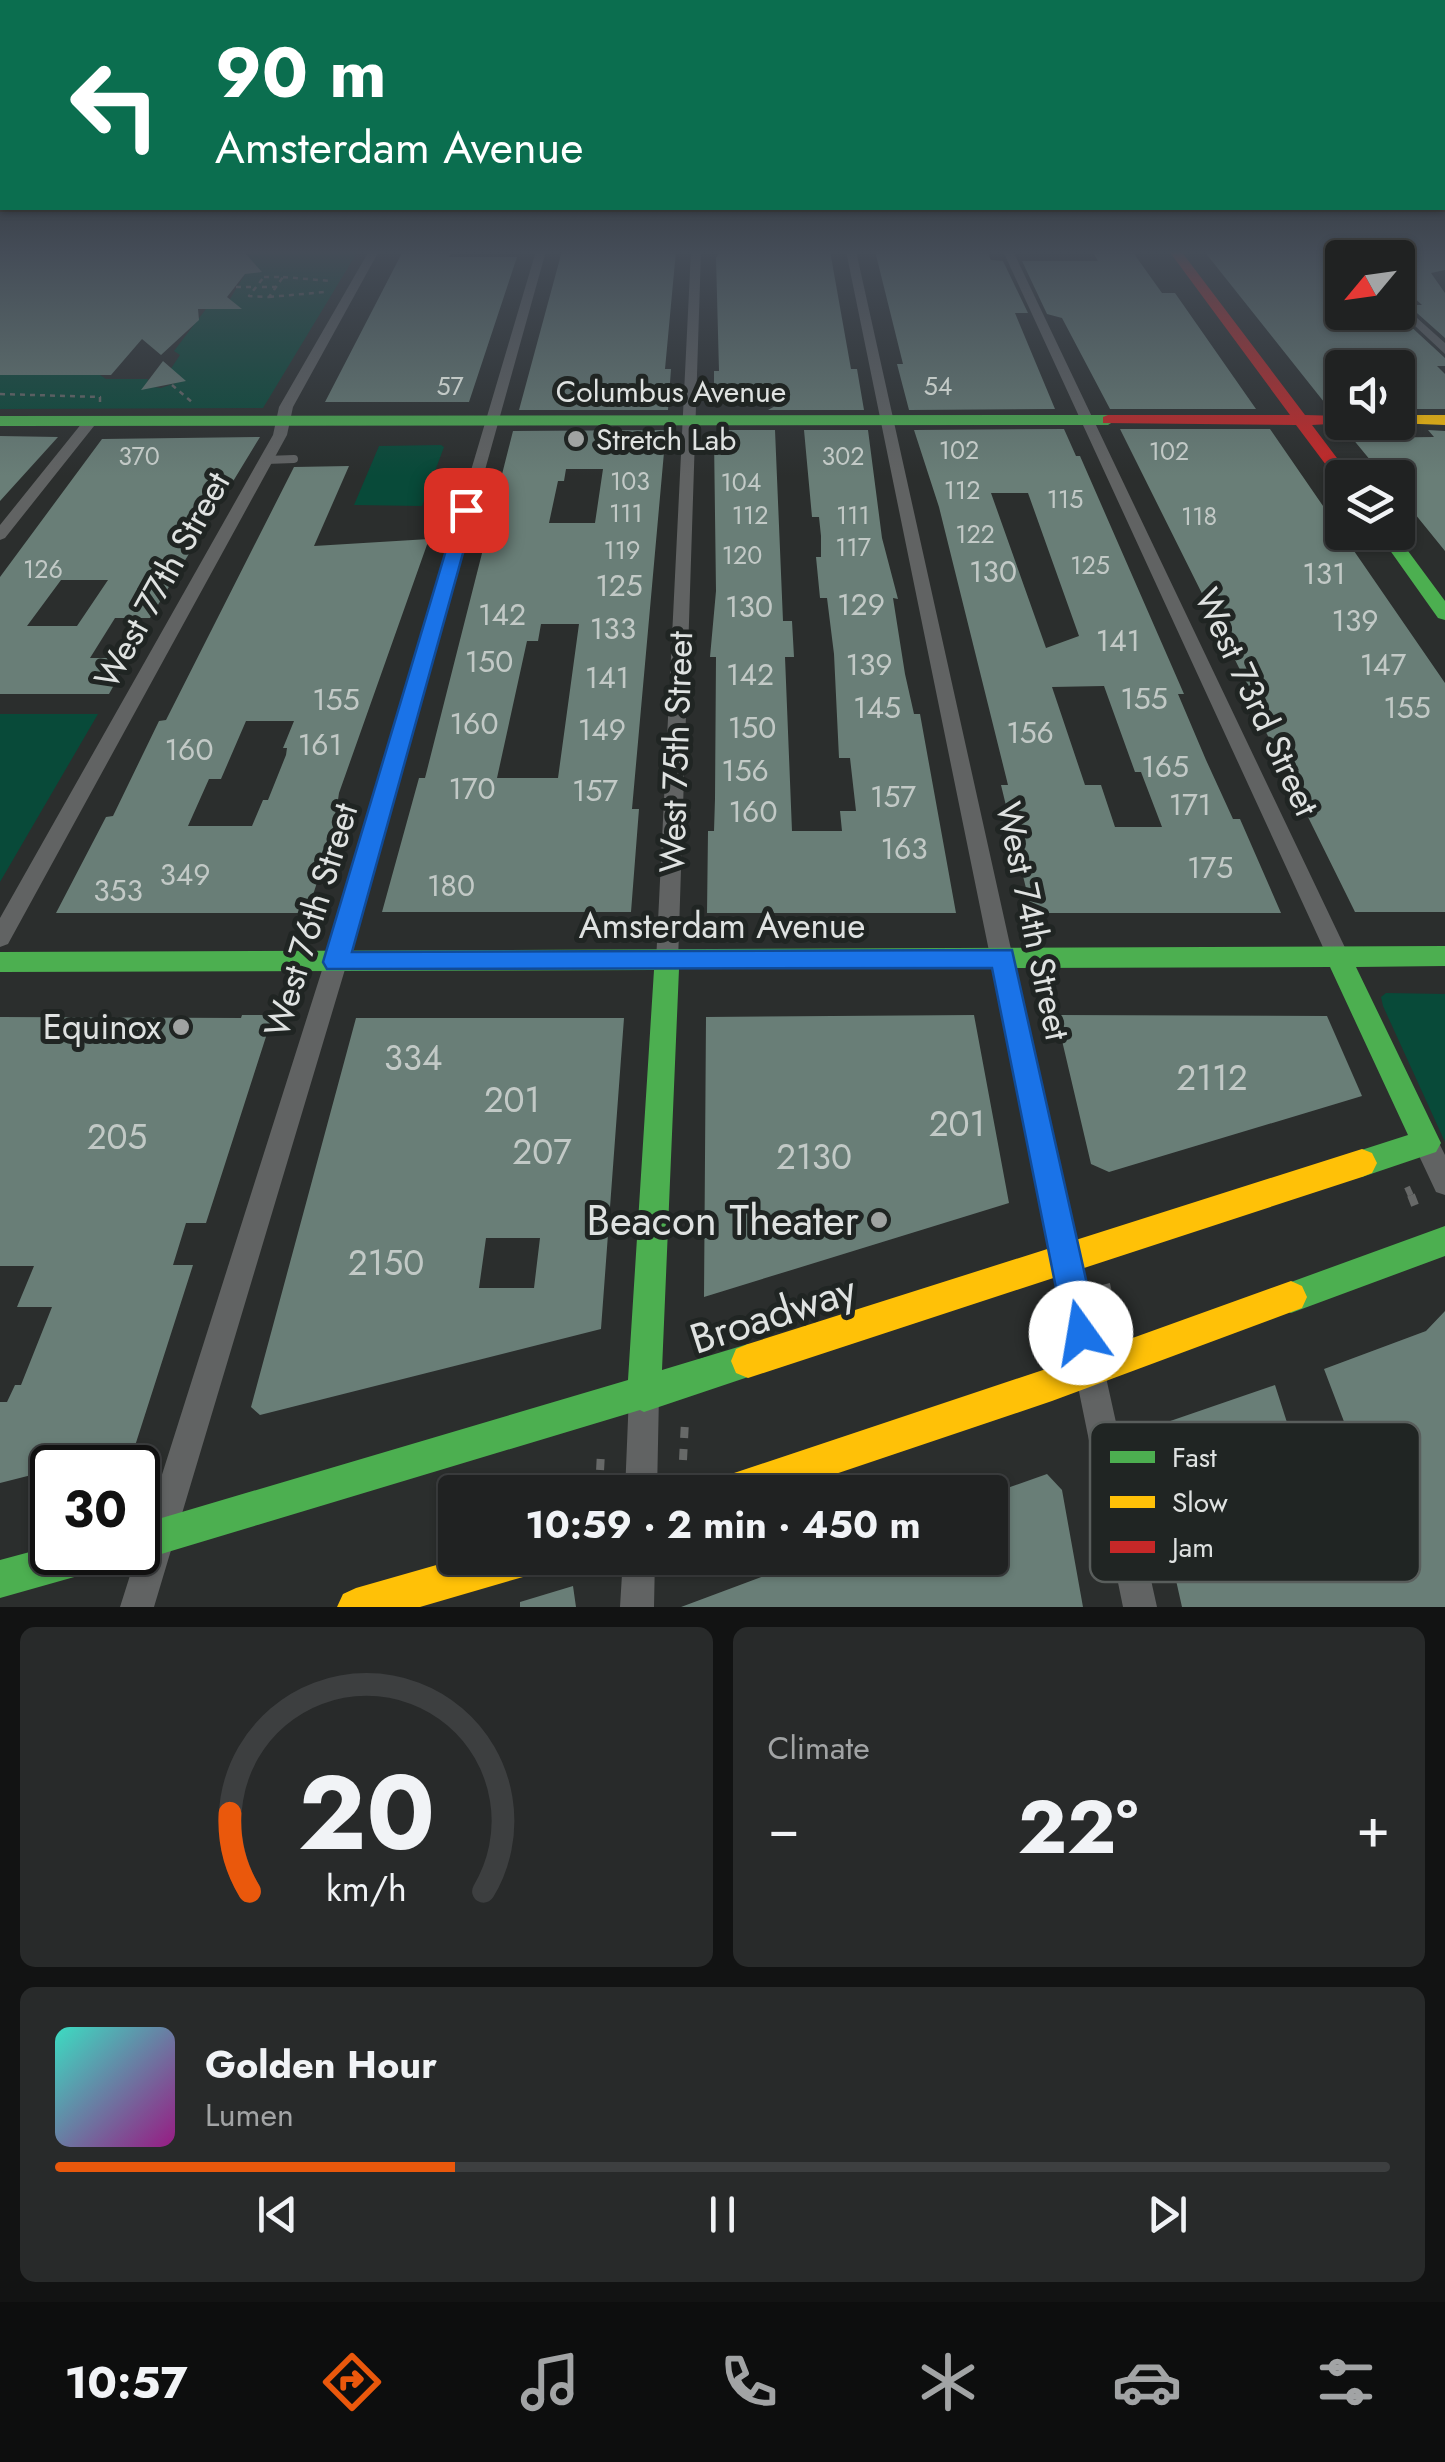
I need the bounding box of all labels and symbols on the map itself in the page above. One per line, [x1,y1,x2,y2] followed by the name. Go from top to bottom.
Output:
[1325,240,1415,330] north arrow
[436,368,464,404] house number: 57
[924,368,952,404] house number: 54
[556,370,786,413] street label: Columbus Avenue
[596,418,736,461] place label: Stretch Lab
[565,428,587,450] marker: Stretch Lab
[939,432,979,468] house number: 102
[1149,433,1189,469] house number: 102
[118,438,160,474] house number: 370
[822,438,864,474] house number: 302
[82,462,242,697] street label: West 77th Street
[610,463,650,499] house number: 103
[721,464,761,500] house number: 104
[424,468,509,553] pin
[944,472,980,508] house number: 112
[1047,481,1083,517] house number: 115
[609,495,643,531] house number: 111
[732,497,768,533] house number: 112
[836,497,870,533] house number: 111
[1181,498,1217,534] house number: 118
[955,516,995,552] house number: 122
[835,529,871,565] house number: 117
[604,532,640,568] house number: 119
[722,537,762,573] house number: 120
[1070,547,1110,583] house number: 125
[969,550,1017,593] house number: 130
[23,551,63,587] house number: 126
[1302,552,1346,595] house number: 131
[595,564,643,607] house number: 125
[1182,580,1332,825] street label: West 73rd Street
[837,583,885,626] house number: 129
[725,585,773,628] house number: 130
[478,593,526,636] house number: 142
[1331,599,1379,642] house number: 139
[590,607,636,650] house number: 133
[1096,619,1140,662] house number: 141
[647,630,705,874] street label: West 75th Street
[465,640,513,683] house number: 150
[845,643,893,686] house number: 139
[1360,643,1407,686] house number: 147
[726,653,774,696] house number: 142
[585,656,629,699] house number: 141
[1120,677,1168,720] house number: 155
[312,678,360,721] house number: 155
[853,686,901,729] house number: 145
[1383,686,1431,729] house number: 155
[450,702,498,745] house number: 160
[728,706,776,749] house number: 150
[578,708,626,751] house number: 149
[1006,711,1054,754] house number: 156
[298,723,342,766] house number: 161
[165,728,213,771] house number: 160
[1141,745,1189,788] house number: 165
[721,749,769,792] house number: 156
[448,767,496,810] house number: 170
[572,769,618,812] house number: 157
[870,775,916,818] house number: 157
[1169,783,1211,826] house number: 171
[729,790,777,833] house number: 160
[252,796,370,1043] street label: West 76th Street
[983,797,1083,1045] street label: West 74th Street
[880,827,928,870] house number: 163
[1187,846,1233,889] house number: 175
[159,853,211,896] house number: 349
[427,864,475,907] house number: 180
[93,869,143,912] house number: 353
[579,901,865,951] street label: Amsterdam Avenue
[43,1002,161,1052] place label: Equinox
[170,1016,192,1038] marker: Equinox
[384,1033,442,1083] house number: 334
[1176,1053,1248,1103] house number: 2112
[484,1075,540,1125] house number: 201
[929,1099,985,1149] house number: 201
[87,1112,147,1162] house number: 205
[512,1127,572,1177] house number: 207
[776,1132,852,1182] house number: 2130
[587,1190,860,1251] place label: Beacon Theater
[868,1209,890,1231] marker: Beacon Theater
[348,1238,424,1288] house number: 2150
[682,1258,864,1369] street label: Broadway
[1029,1281,1133,1385] position arrow
[1090,1422,1420,1582] legend
[1172,1437,1217,1478] text: Fast
[30,1445,160,1575] speed limit sign: 30
[1172,1482,1228,1523] text: Slow
[1168,1527,1214,1568] text: Jam

